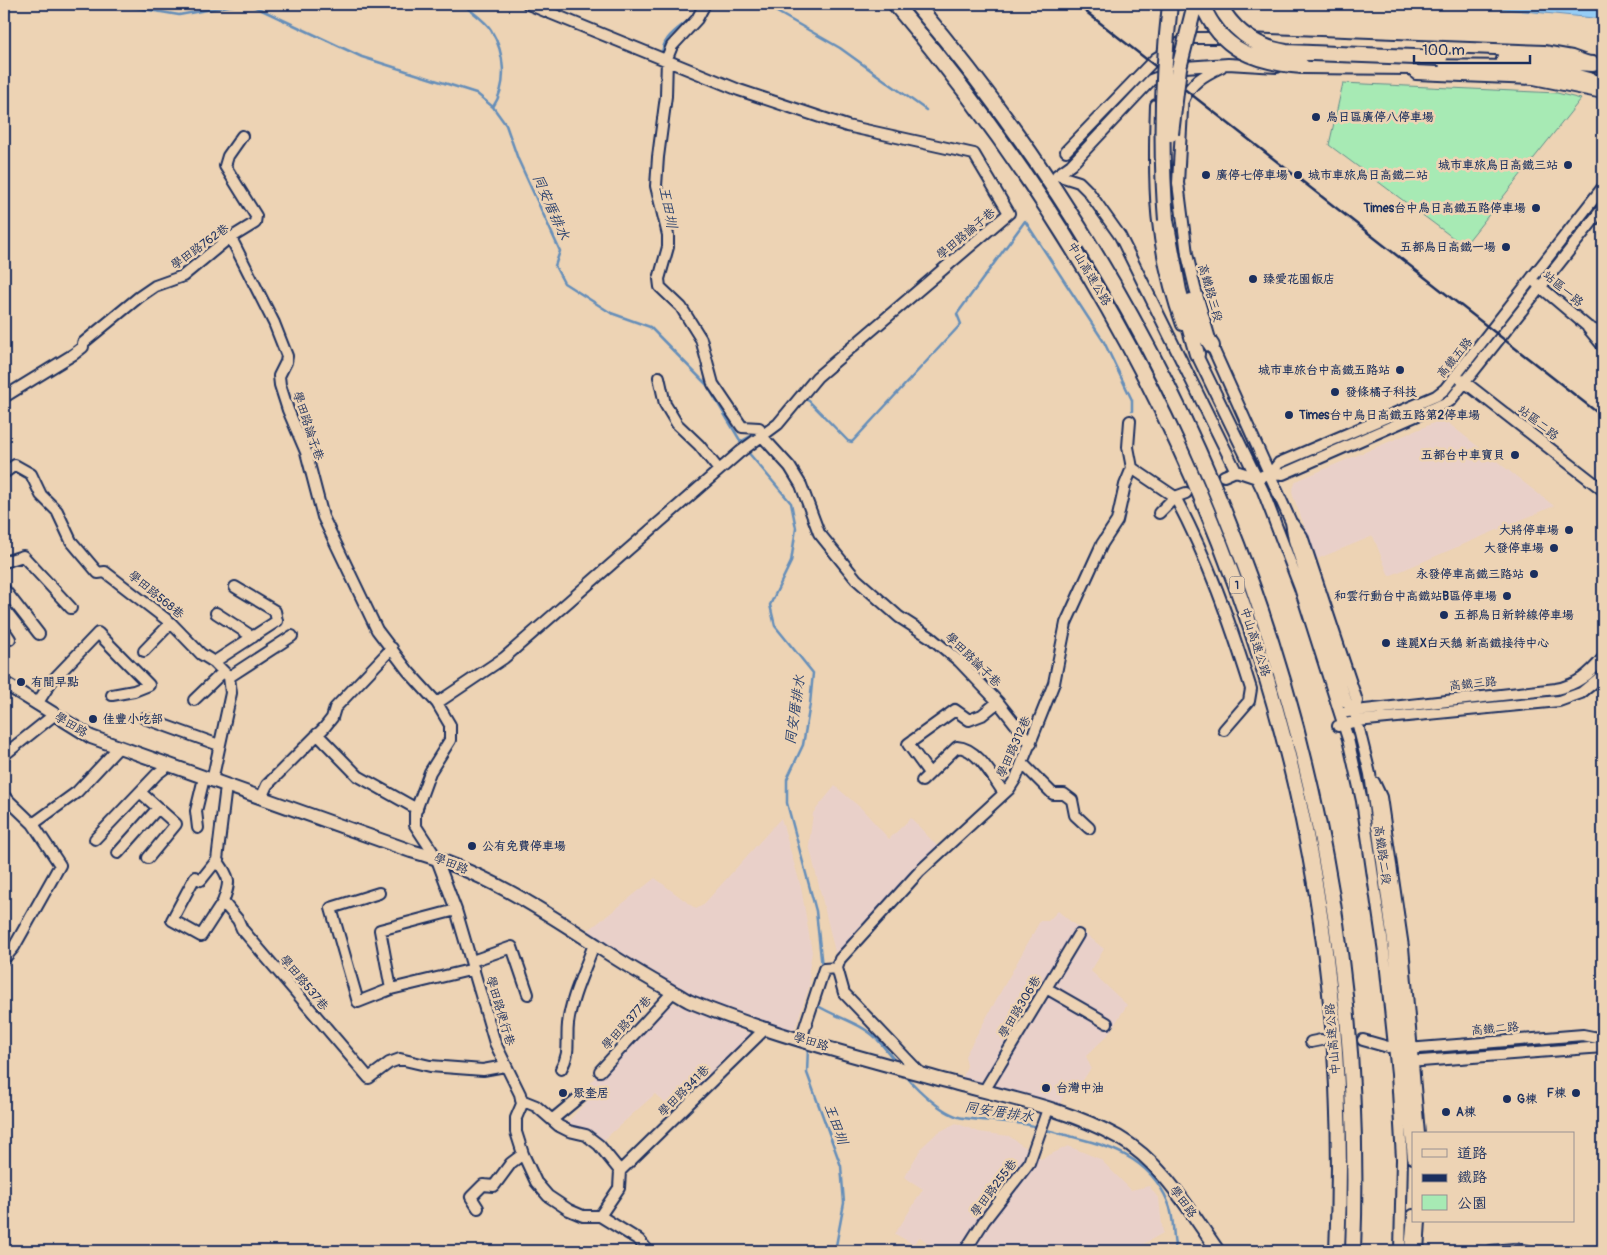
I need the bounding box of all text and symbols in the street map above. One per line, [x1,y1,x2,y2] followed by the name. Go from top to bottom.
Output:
[1414,32,1531,64] scale bar
[1422,41,1465,60] text: 100 m
[1326,110,1434,125] place label: 烏日區廣停八停車場
[1310,111,1322,123] marker: 烏日區廣停八停車場
[1438,158,1558,173] place label: 城市車旅烏日高鐵三站
[1562,159,1574,171] marker: 城市車旅烏日高鐵三站
[1216,168,1288,183] place label: 廣停七停車場
[1308,168,1428,183] place label: 城市車旅烏日高鐵二站
[1200,169,1212,181] marker: 廣停七停車場
[1292,169,1304,181] marker: 城市車旅烏日高鐵二站
[529,172,573,243] water label: 同安厝排水
[656,185,681,231] water label: 王田圳
[1363,201,1526,216] place label: Times台中烏日高鐵五路停車場
[1530,202,1542,214] marker: Times台中烏日高鐵五路停車場
[934,205,998,263] street label: 學田路論子巷
[168,221,232,273] street label: 學田路762巷
[1064,239,1114,309] street label: 中山高速公路
[1400,240,1496,255] place label: 五都烏日高鐵一場
[1500,241,1512,253] marker: 五都烏日高鐵一場
[1195,262,1225,324] street label: 高鐵路三段
[1540,268,1586,310] street label: 站區一路
[1263,272,1335,287] place label: 臻愛花園飯店
[1247,273,1259,285] marker: 臻愛花園飯店
[1434,335,1476,381] street label: 高鐵五路
[1258,363,1390,378] place label: 城市車旅台中高鐵五路站
[1394,364,1406,376] marker: 城市車旅台中高鐵五路站
[1345,385,1417,400] place label: 發條橘子科技
[1329,386,1341,398] marker: 發條橘子科技
[289,390,327,462] street label: 學田路論子巷
[1514,402,1562,444] street label: 站區二路
[1298,408,1480,423] place label: Times台中烏日高鐵五路第2停車場
[1283,409,1295,421] marker: Times台中烏日高鐵五路第2停車場
[1421,448,1505,463] place label: 五都台中車寶貝
[1509,449,1521,461] marker: 五都台中車寶貝
[1499,523,1559,538] place label: 大將停車場
[1563,524,1575,536] marker: 大將停車場
[1484,541,1544,556] place label: 大發停車場
[1548,542,1560,554] marker: 大發停車場
[1416,567,1524,582] place label: 永發停車高鐵三路站
[125,568,187,622] street label: 學田路568巷
[1528,568,1540,580] marker: 永發停車高鐵三路站
[1230,576,1244,594] road number: 1
[1334,589,1497,604] place label: 和雲行動台中高鐵站B區停車場
[1501,590,1513,602] marker: 和雲行動台中高鐵站B區停車場
[1237,605,1273,679] street label: 中山高速公路
[1454,608,1574,623] place label: 五都烏日新幹線停車場
[1438,609,1450,621] marker: 五都烏日新幹線停車場
[942,630,1004,690] street label: 學田路論子巷
[1396,636,1549,651] place label: 達麗X白天鵝 新高鐵接待中心
[1380,637,1392,649] marker: 達麗X白天鵝 新高鐵接待中心
[782,673,808,746] water label: 同安厝排水
[1448,674,1498,694] street label: 高鐵三路
[31,675,79,690] place label: 有間早點
[15,676,27,688] marker: 有間早點
[52,709,90,741] street label: 學田路
[103,712,163,727] place label: 佳豐小吃部
[87,713,99,725] marker: 佳豐小吃部
[994,714,1034,780] street label: 學田路312巷
[1370,824,1394,886] street label: 高鐵路二段
[482,839,566,854] place label: 公有免費停車場
[466,840,478,852] marker: 公有免費停車場
[432,851,470,877] street label: 學田路
[277,952,331,1014] street label: 學田路537巷
[996,973,1044,1041] street label: 學田路306巷
[482,974,518,1048] street label: 學田路便行巷
[599,993,655,1053] street label: 學田路377巷
[1322,1002,1344,1076] street label: 中山高速公路
[1470,1019,1520,1039] street label: 高鐵二路
[792,1030,830,1054] street label: 學田路
[655,1062,713,1120] street label: 學田路341巷
[1056,1081,1104,1096] place label: 台灣中油
[1040,1082,1052,1094] marker: 台灣中油
[573,1086,609,1101] place label: 聚奎居
[1547,1086,1567,1101] place label: F棟
[557,1087,569,1099] marker: 聚奎居
[1570,1087,1582,1099] marker: F棟
[1517,1092,1538,1107] place label: G棟
[1501,1093,1513,1105] marker: G棟
[963,1098,1036,1126] water label: 同安厝排水
[821,1101,852,1149] water label: 王田圳
[1456,1105,1477,1120] place label: A棟
[1440,1106,1452,1118] marker: A棟
[1412,1132,1574,1222] legend
[1457,1144,1487,1163] text: 道路
[968,1156,1020,1220] street label: 學田路255巷
[1457,1168,1487,1187] text: 鐵路
[1166,1183,1200,1221] street label: 學田路
[1457,1194,1487,1213] text: 公園

